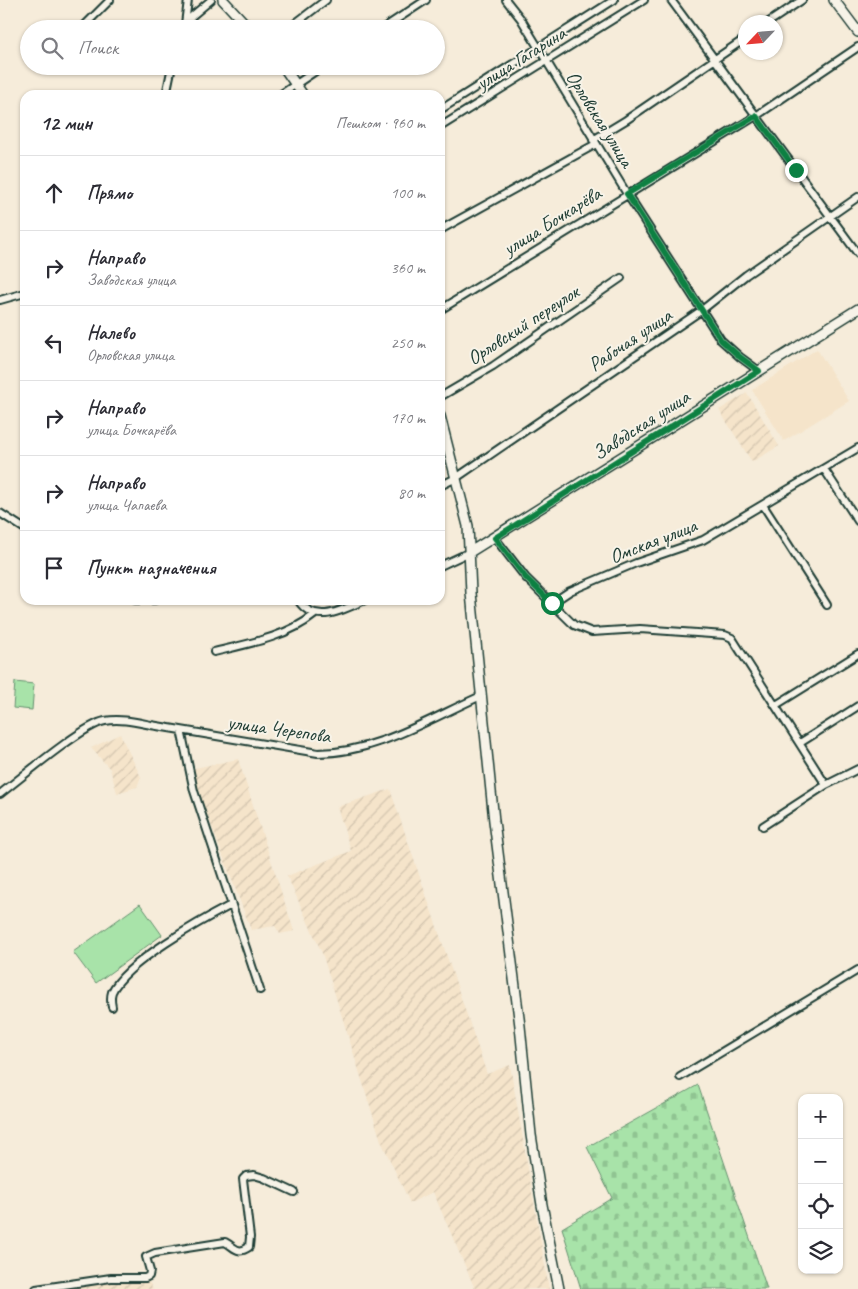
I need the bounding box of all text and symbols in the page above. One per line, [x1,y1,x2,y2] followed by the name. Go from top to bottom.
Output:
[738,15,783,60] north arrow
[20,20,445,75] search box
[471,20,572,96] street label: улица Гагарина
[38,34,66,62] icon: search
[78,36,118,60] text: Поиск
[561,66,640,173] street label: Орловская улица
[40,110,92,136] text: 12 мин
[336,113,425,133] text: Пешком · 960 m
[785,159,808,182] route end
[40,179,68,207] icon: ahead
[497,180,607,262] street label: улица Бочкарёва
[87,181,132,205] text: Прямо
[391,183,425,203] text: 100 m
[87,246,145,270] text: Направо
[40,254,68,282] icon: right
[391,258,425,278] text: 360 m
[87,270,176,290] text: Заводская улица
[462,279,585,370] street label: Орловский переулок
[583,302,678,377] street label: Рабочая улица
[87,321,135,345] text: Налево
[40,329,68,357] icon: left
[391,333,425,353] text: 250 m
[87,345,174,365] text: Орловская улица
[588,384,695,466] street label: Заводская улица
[87,396,145,420] text: Направо
[40,404,68,432] icon: right
[391,408,425,428] text: 170 m
[87,420,176,440] text: улица Бочкарёва
[87,471,145,495] text: Направо
[40,479,68,507] icon: right
[398,483,425,503] text: 80 m
[87,495,166,515] text: улица Чапаева
[606,512,702,569] street label: Омская улица
[40,554,68,582] icon: arrive
[87,556,216,580] text: Пункт назначения
[541,592,564,615] route start
[225,709,333,749] street label: улица Черепова
[798,1094,843,1274] map controls
[798,1094,843,1139] button: +
[798,1139,843,1184] button: −
[798,1184,843,1229] button: locate
[798,1229,843,1274] button: layers

